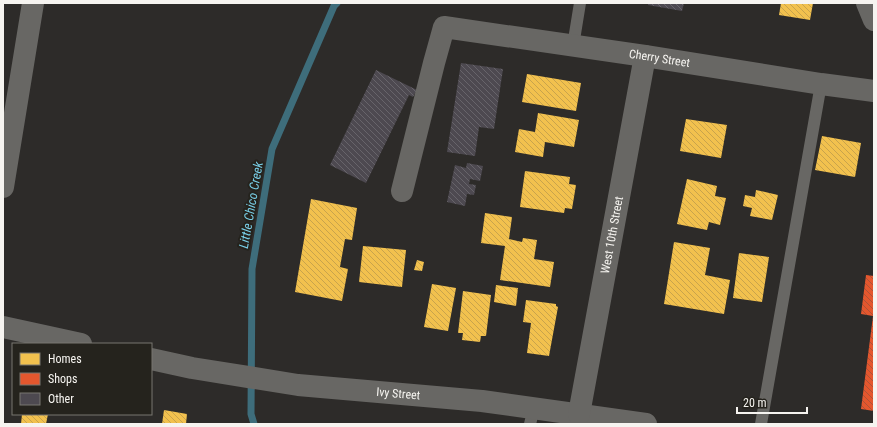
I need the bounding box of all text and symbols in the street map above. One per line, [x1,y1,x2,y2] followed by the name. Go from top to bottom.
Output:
[628,47,691,70] street label: Cherry Street
[236,160,266,250] water label: Little Chico Creek
[598,195,626,275] street label: West 10th Street
[12,343,152,415] legend
[48,352,82,366] text: Homes
[48,372,77,386] text: Shops
[376,385,421,403] street label: Ivy Street
[737,389,807,415] scale bar
[48,392,74,406] text: Other
[743,396,767,410] text: 20 m

